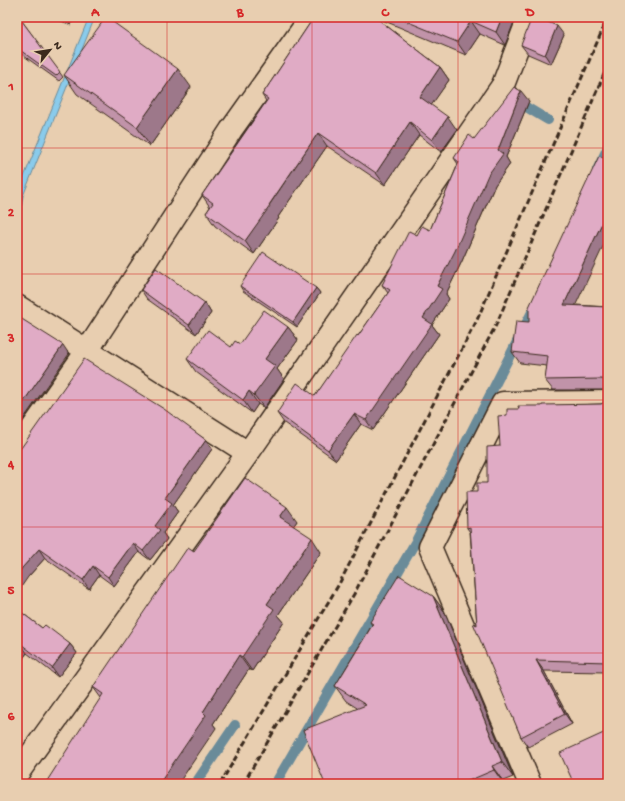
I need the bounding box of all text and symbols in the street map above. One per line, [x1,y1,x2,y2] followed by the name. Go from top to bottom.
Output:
[90,6,100,21] text: A
[236,6,245,21] text: B
[380,6,390,21] text: C
[525,6,535,21] text: D
[30,30,70,70] north arrow
[50,40,64,52] text: N
[7,80,14,95] text: 1
[8,206,15,221] text: 2
[7,332,15,347] text: 3
[7,458,15,473] text: 4
[8,584,15,599] text: 5
[8,710,15,725] text: 6

